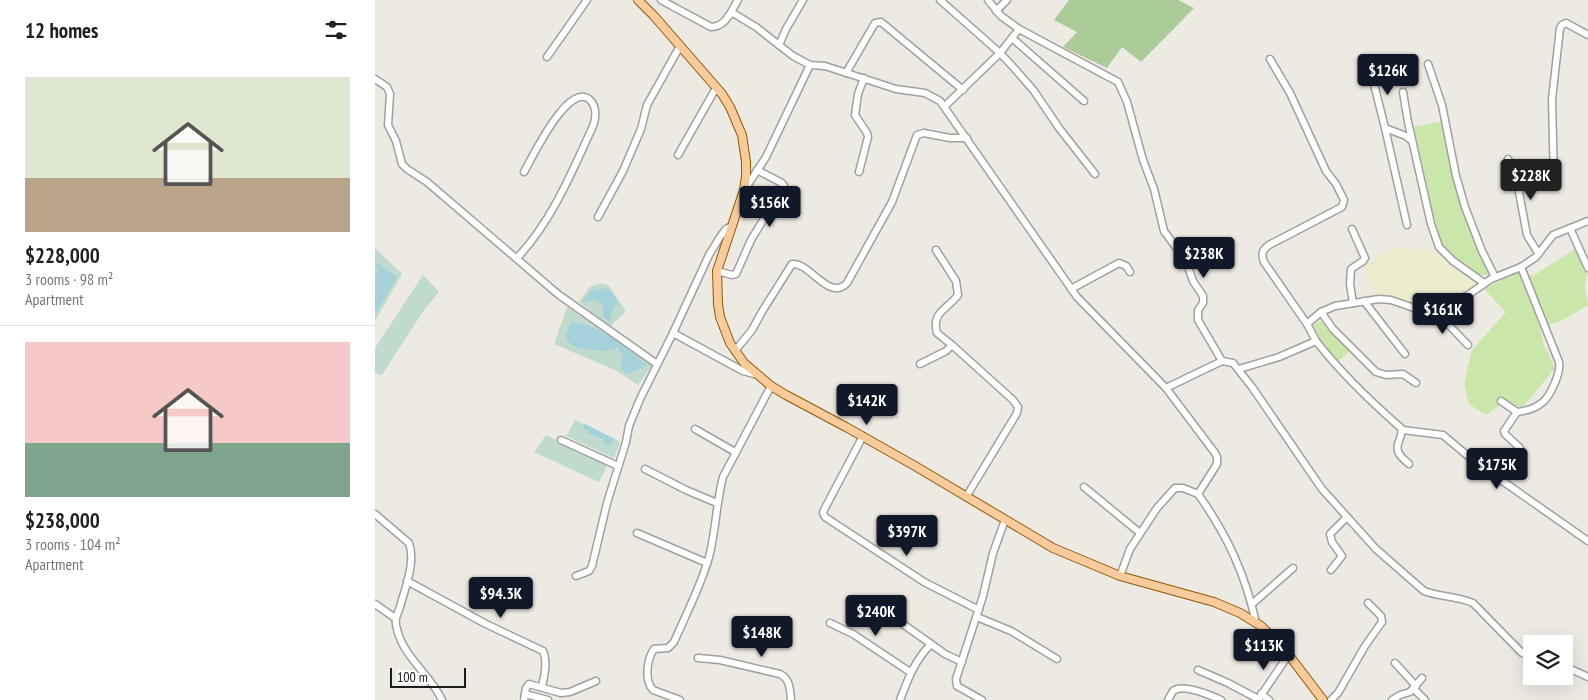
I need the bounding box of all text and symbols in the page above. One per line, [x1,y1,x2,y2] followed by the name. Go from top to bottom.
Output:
[322,16,350,44] icon: filters
[25,17,98,44] text: 12 homes
[1353,54,1423,96] pin: $126K
[1369,60,1407,80] text: $126K
[143,109,233,199] icon: home
[1496,158,1566,201] pin: $228K
[1512,165,1550,185] text: $228K
[735,186,805,228] pin: $156K
[751,192,789,212] text: $156K
[1169,236,1239,279] pin: $238K
[25,242,100,269] text: $228,000
[1185,243,1223,263] text: $238K
[25,269,113,289] text: 3 rooms · 98 m²
[25,289,84,309] text: Apartment
[1408,292,1478,335] pin: $161K
[1424,299,1462,319] text: $161K
[143,375,233,465] icon: home
[832,384,902,426] pin: $142K
[848,390,886,410] text: $142K
[1462,448,1532,490] pin: $175K
[1478,454,1516,474] text: $175K
[25,507,100,534] text: $238,000
[872,514,942,557] pin: $397K
[888,521,926,541] text: $397K
[25,534,121,554] text: 3 rooms · 104 m²
[25,554,84,574] text: Apartment
[460,576,542,619] pin: $94.3K
[480,583,522,603] text: $94.3K
[841,594,911,637] pin: $240K
[857,601,895,621] text: $240K
[727,616,797,658] pin: $148K
[743,622,781,642] text: $148K
[1229,628,1299,671] pin: $113K
[1245,635,1283,655] text: $113K
[1523,635,1573,685] map controls
[1523,635,1573,685] button: layers
[390,665,466,688] scale bar
[397,668,428,686] text: 100 m

